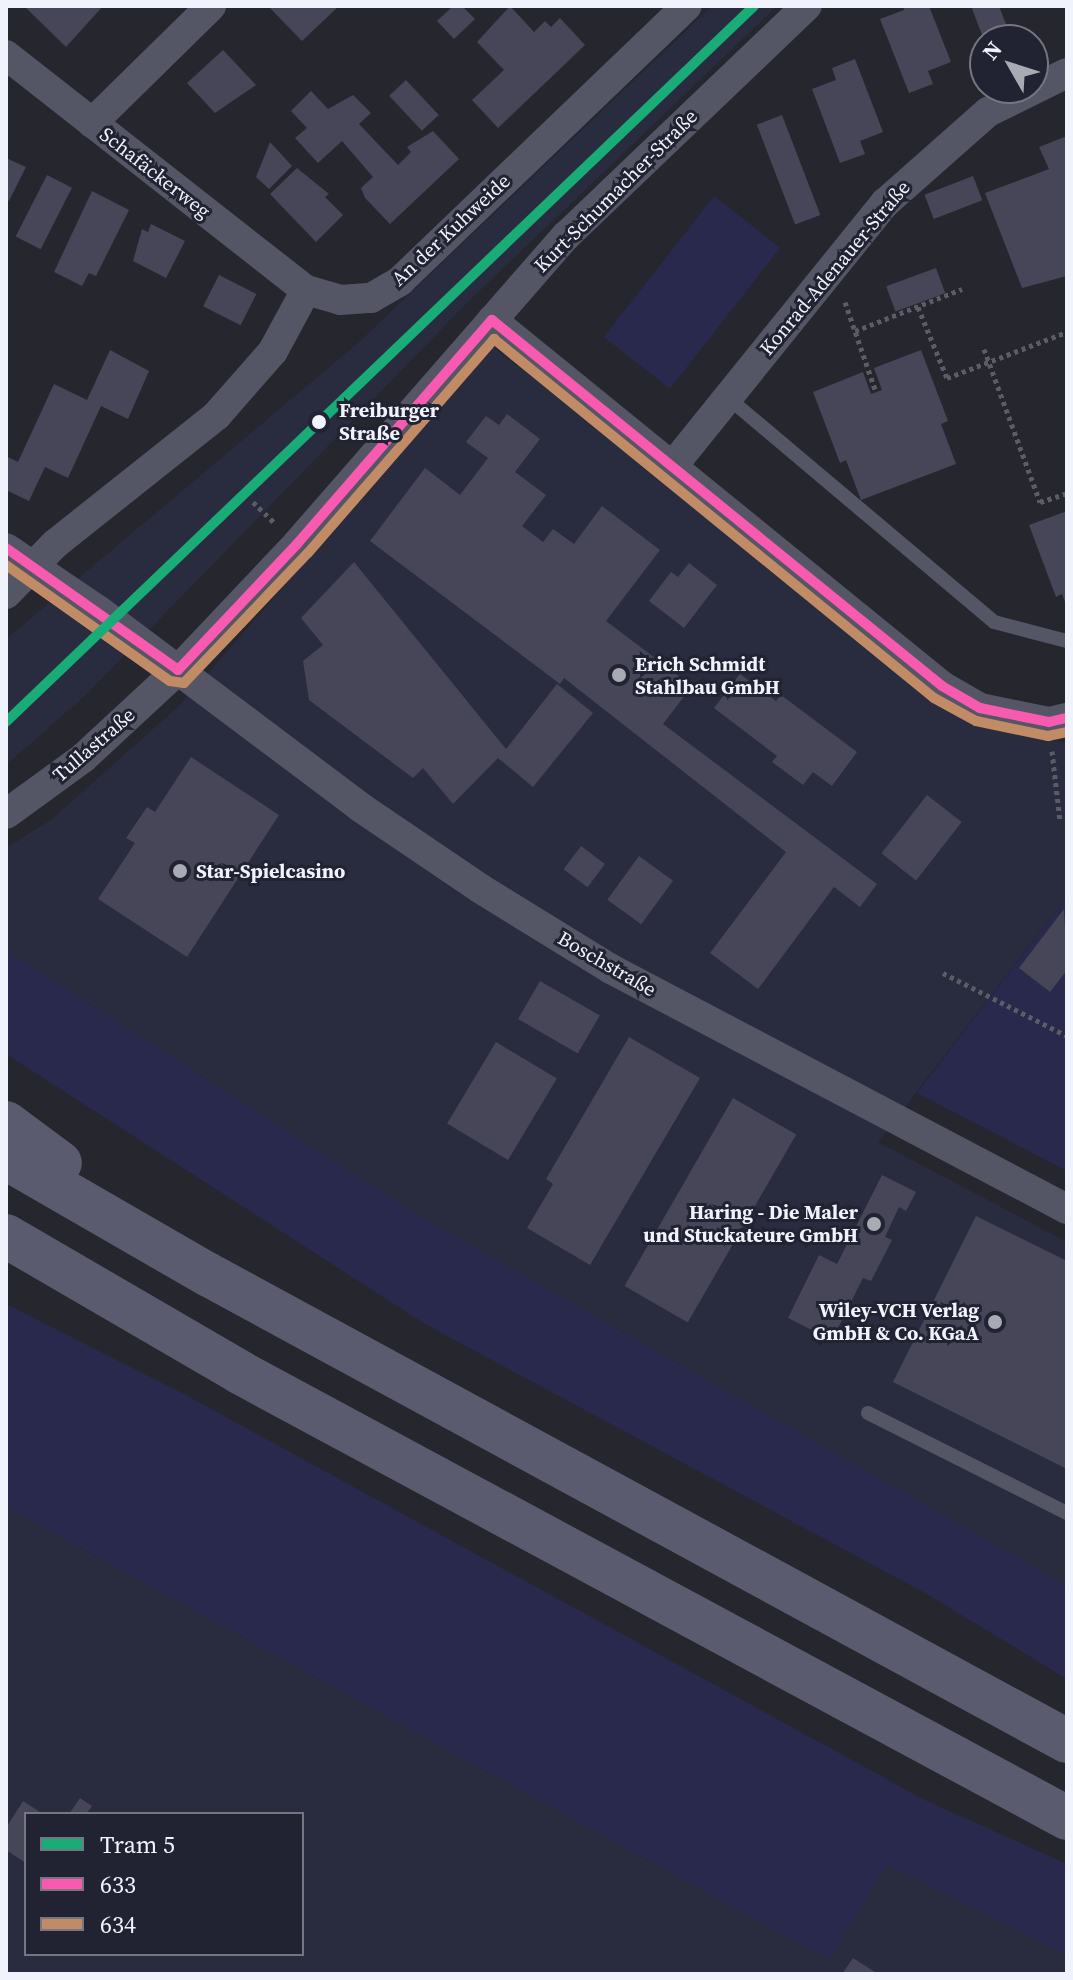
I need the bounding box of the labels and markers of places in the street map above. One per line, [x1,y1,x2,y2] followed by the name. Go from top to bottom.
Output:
[339,398,439,445] place label: Freiburger Straße
[306,409,332,435] marker: Freiburger Straße
[635,652,780,699] place label: Erich Schmidt Stahlbau GmbH
[610,666,628,684] marker: Erich Schmidt Stahlbau GmbH
[196,859,345,883] place label: Star-Spielcasino
[171,862,189,880] marker: Star-Spielcasino
[643,1200,858,1247] place label: Haring - Die Maler und Stuckateure GmbH
[865,1215,883,1233] marker: Haring - Die Maler und Stuckateure GmbH
[813,1298,979,1345] place label: Wiley-VCH Verlag GmbH & Co. KGaA
[986,1313,1004,1331] marker: Wiley-VCH Verlag GmbH & Co. KGaA

